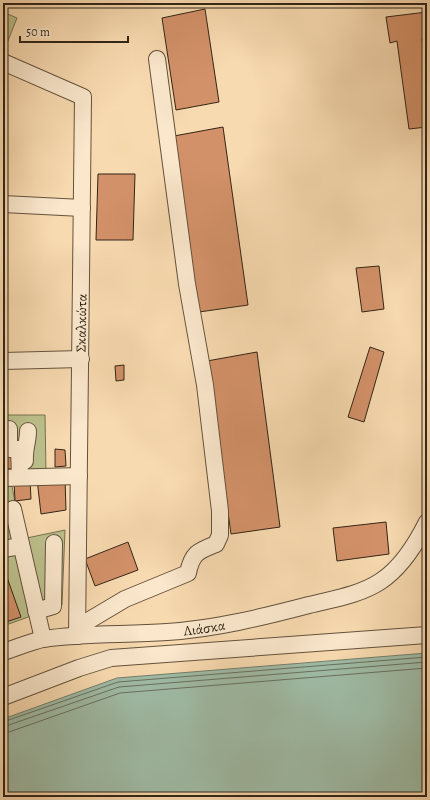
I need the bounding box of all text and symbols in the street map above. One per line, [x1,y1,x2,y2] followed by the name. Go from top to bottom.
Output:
[20,18,128,44] scale bar
[26,24,50,40] text: 50 m
[71,293,92,352] street label: Σκαλκώτα
[182,616,227,641] street label: Λιάσκα

